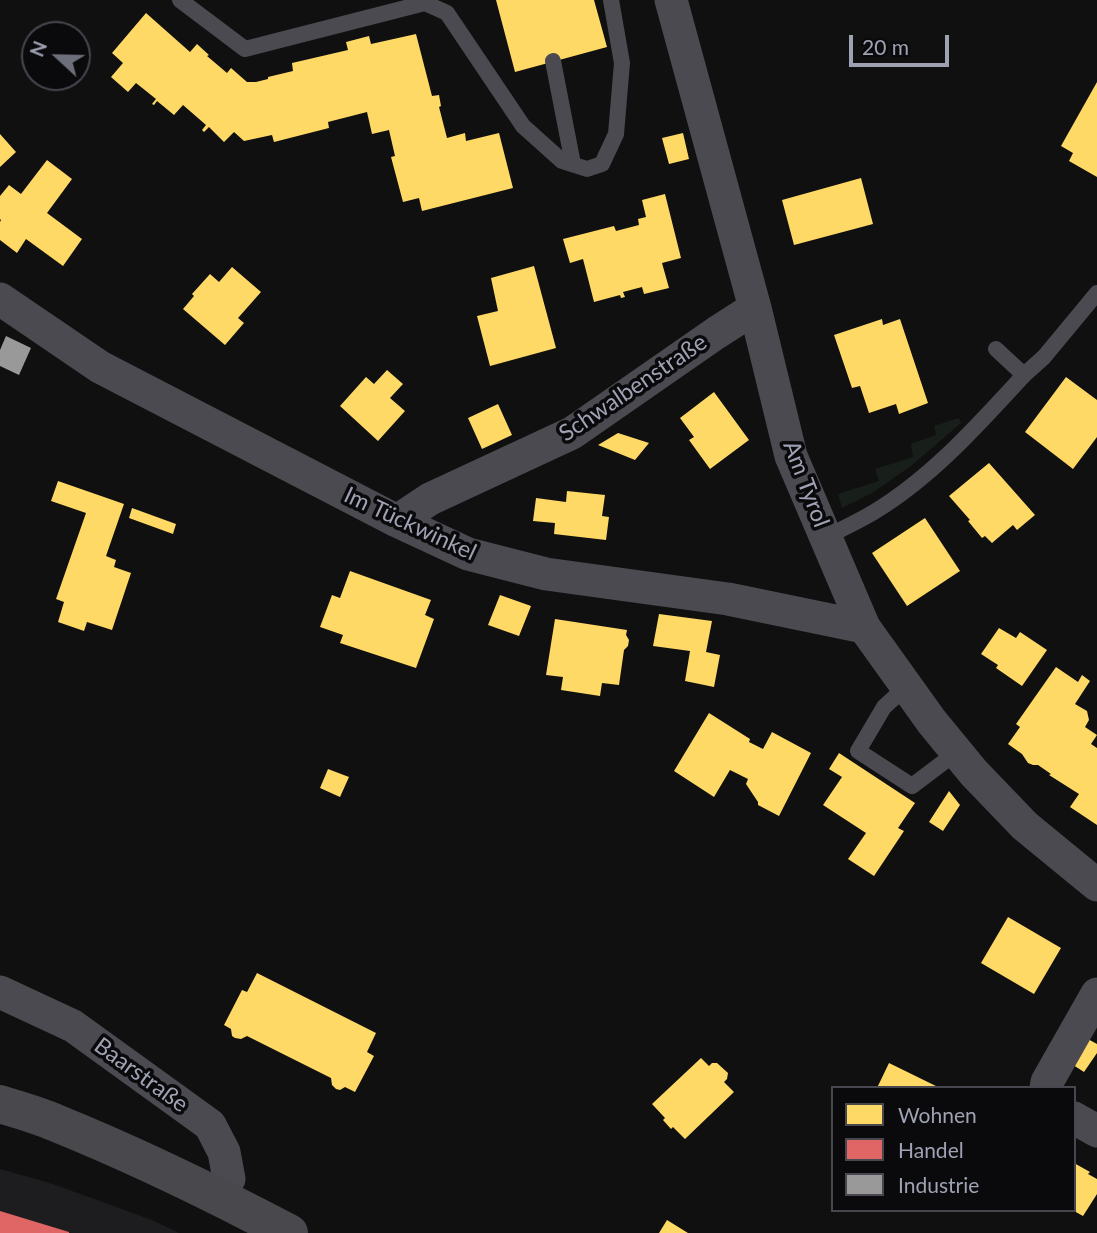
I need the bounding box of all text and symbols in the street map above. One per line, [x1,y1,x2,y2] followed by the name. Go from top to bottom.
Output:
[21,21,91,91] north arrow
[852,21,952,65] scale bar
[862,34,909,59] text: 20 m
[25,38,51,60] text: N
[554,328,712,448] street label: Schwalbenstraße
[777,437,835,531] street label: Am Tyrol
[339,481,481,567] street label: Im Tückwinkel
[89,1032,193,1118] street label: Baarstraße
[831,1086,1076,1212] legend
[898,1102,977,1127] text: Wohnen
[898,1137,964,1162] text: Handel
[898,1172,979,1197] text: Industrie

